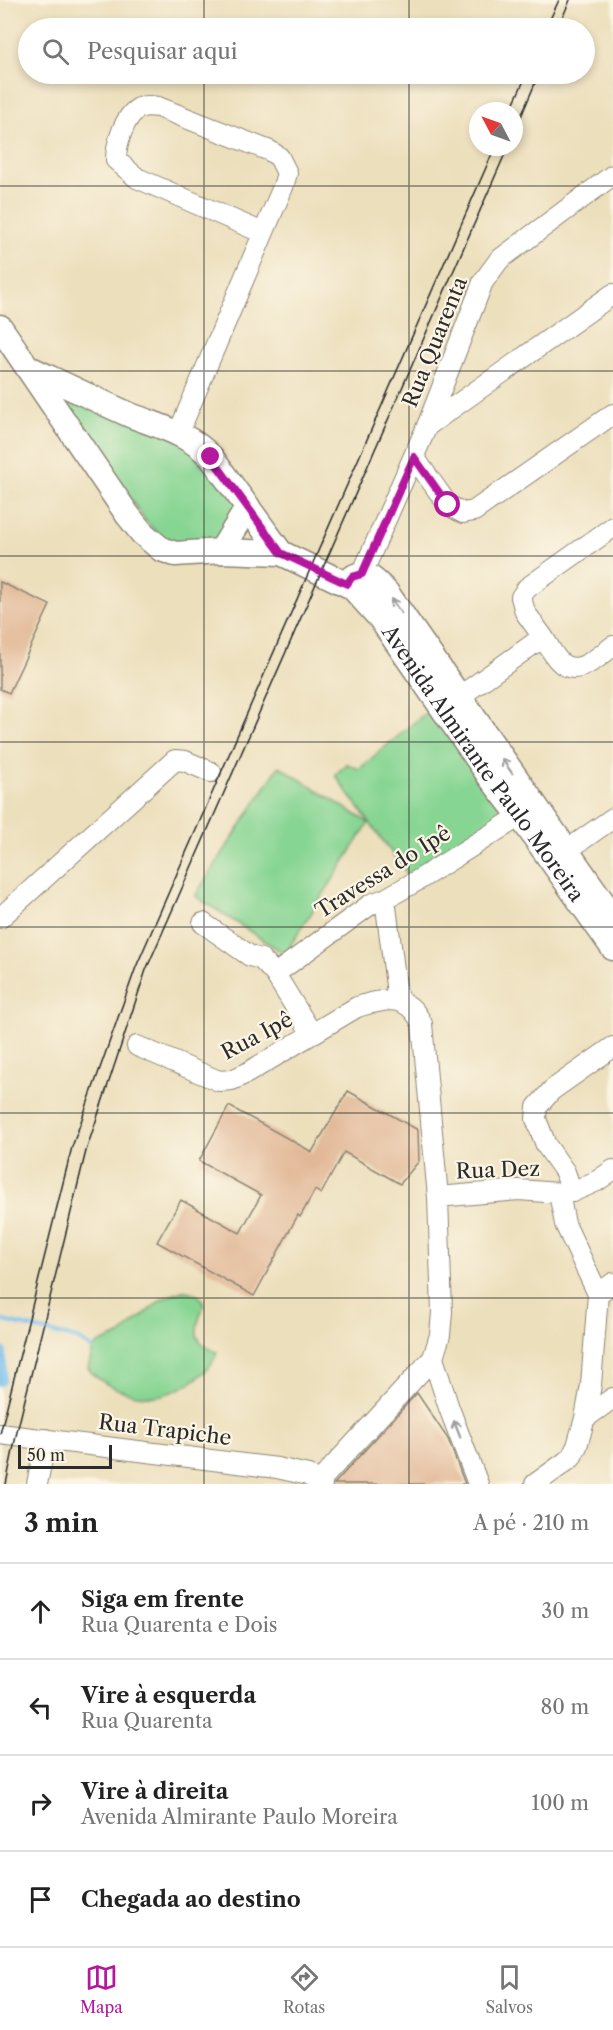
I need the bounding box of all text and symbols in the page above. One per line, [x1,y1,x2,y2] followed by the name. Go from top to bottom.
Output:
[18,18,595,84] search box
[39,35,72,68] icon: search
[87,38,237,65] text: Pesquisar aqui
[469,102,523,156] north arrow
[397,272,472,411] street label: Rua Quarenta
[197,443,223,469] route end
[434,491,460,517] route start
[390,598,402,614] one-way arrow
[376,619,590,907] street label: Avenida Almirante Paulo Moreira
[501,759,513,775] one-way arrow
[311,820,455,923] street label: Travessa do Ipê
[217,1006,297,1065] street label: Rua Ipê
[455,1156,541,1183] street label: Rua Dez
[97,1409,233,1450] street label: Rua Trapiche
[451,1420,462,1439] one-way arrow
[18,1442,112,1470] scale bar
[27,1445,65,1465] text: 50 m
[24,1507,98,1539] text: 3 min
[473,1511,589,1535] text: A pé · 210 m
[81,1586,244,1613] text: Siga em frente
[24,1595,57,1628] icon: ahead
[541,1599,589,1623] text: 30 m
[81,1613,277,1637] text: Rua Quarenta e Dois
[81,1682,256,1709] text: Vire à esquerda
[24,1691,57,1724] icon: left
[541,1695,589,1719] text: 80 m
[81,1709,213,1733] text: Rua Quarenta
[81,1778,228,1805] text: Vire à direita
[24,1787,57,1820] icon: right
[531,1791,589,1815] text: 100 m
[81,1805,398,1829] text: Avenida Almirante Paulo Moreira
[24,1883,57,1916] icon: arrive
[81,1886,301,1913] text: Chegada ao destino
[80,1961,123,2017] tab: Mapa
[283,1961,325,2017] tab: Rotas
[485,1961,533,2017] tab: Salvos

